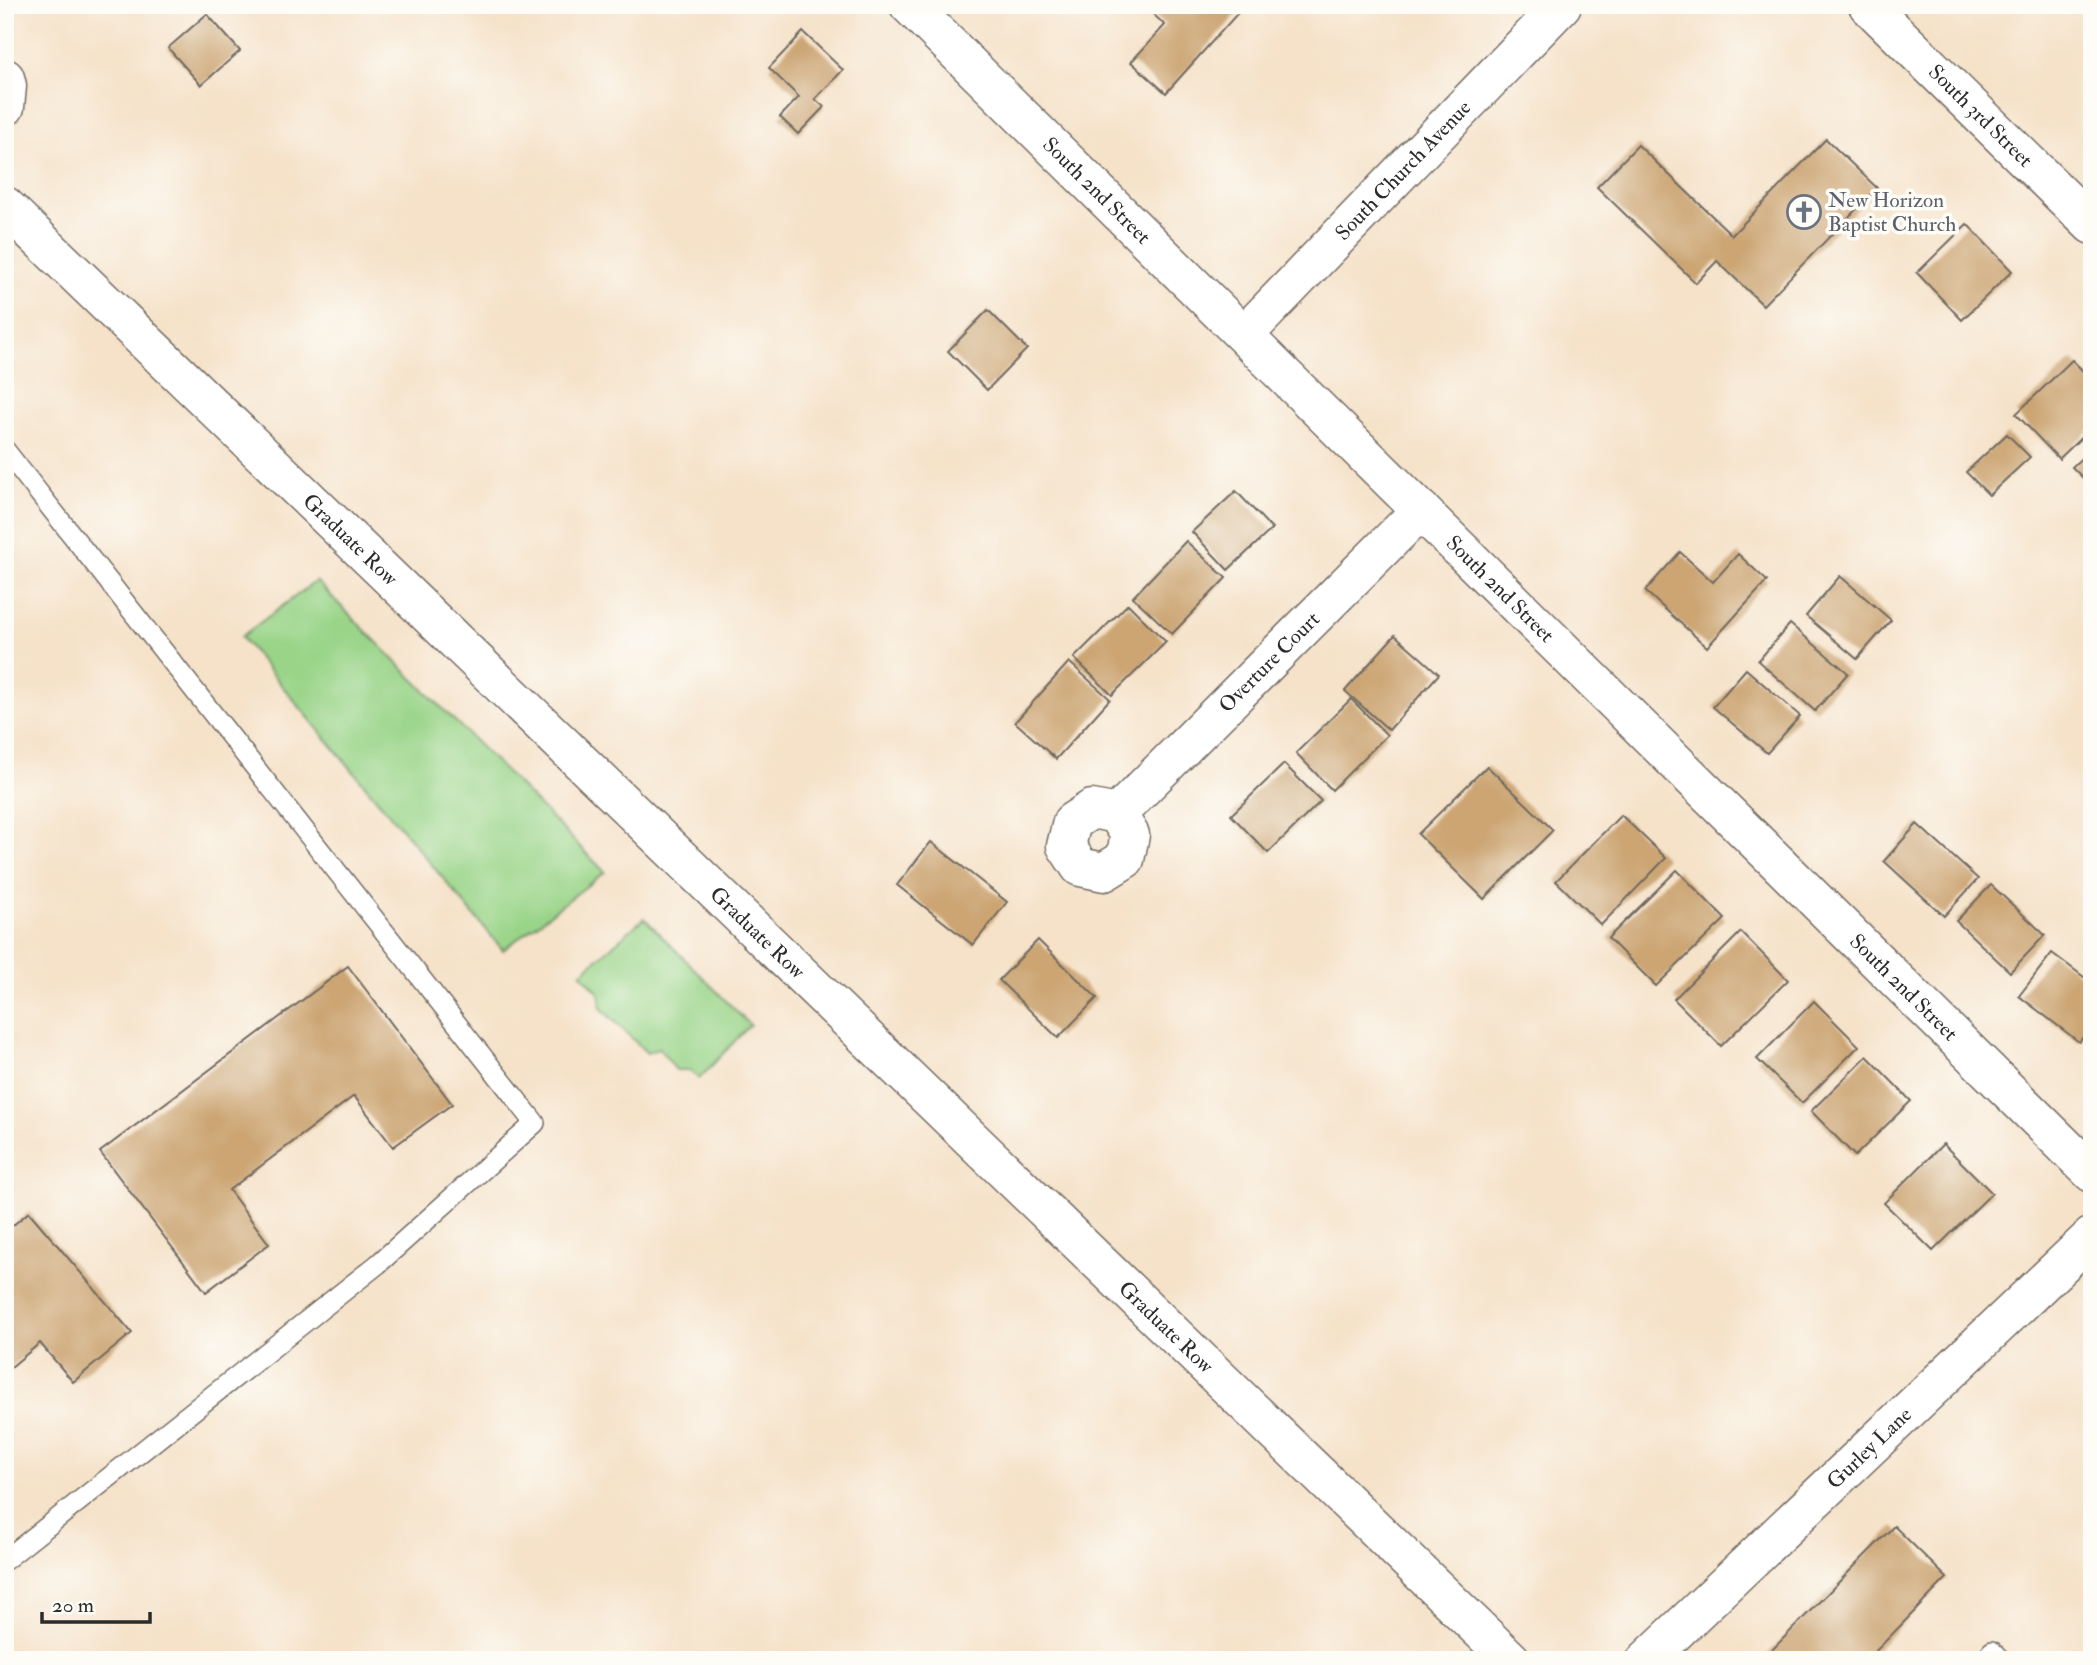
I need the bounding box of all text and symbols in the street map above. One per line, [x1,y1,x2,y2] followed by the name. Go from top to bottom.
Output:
[1923,58,2039,173] street label: South 3rd Street
[1329,94,1477,246] street label: South Church Avenue
[1037,131,1157,250] street label: South 2nd Street
[1828,187,1956,238] place label: New Horizon Baptist Church
[1785,193,1823,231] church icon: New Horizon Baptist Church
[297,487,404,592] street label: Graduate Row
[1440,529,1560,648] street label: South 2nd Street
[1213,606,1325,718] street label: Overture Court
[704,881,811,985] street label: Graduate Row
[1844,928,1964,1047] street label: South 2nd Street
[1113,1275,1220,1380] street label: Graduate Row
[1821,1401,1918,1495] street label: Gurley Lane
[42,1581,150,1625] scale bar
[52,1592,94,1619] text: 20 m

